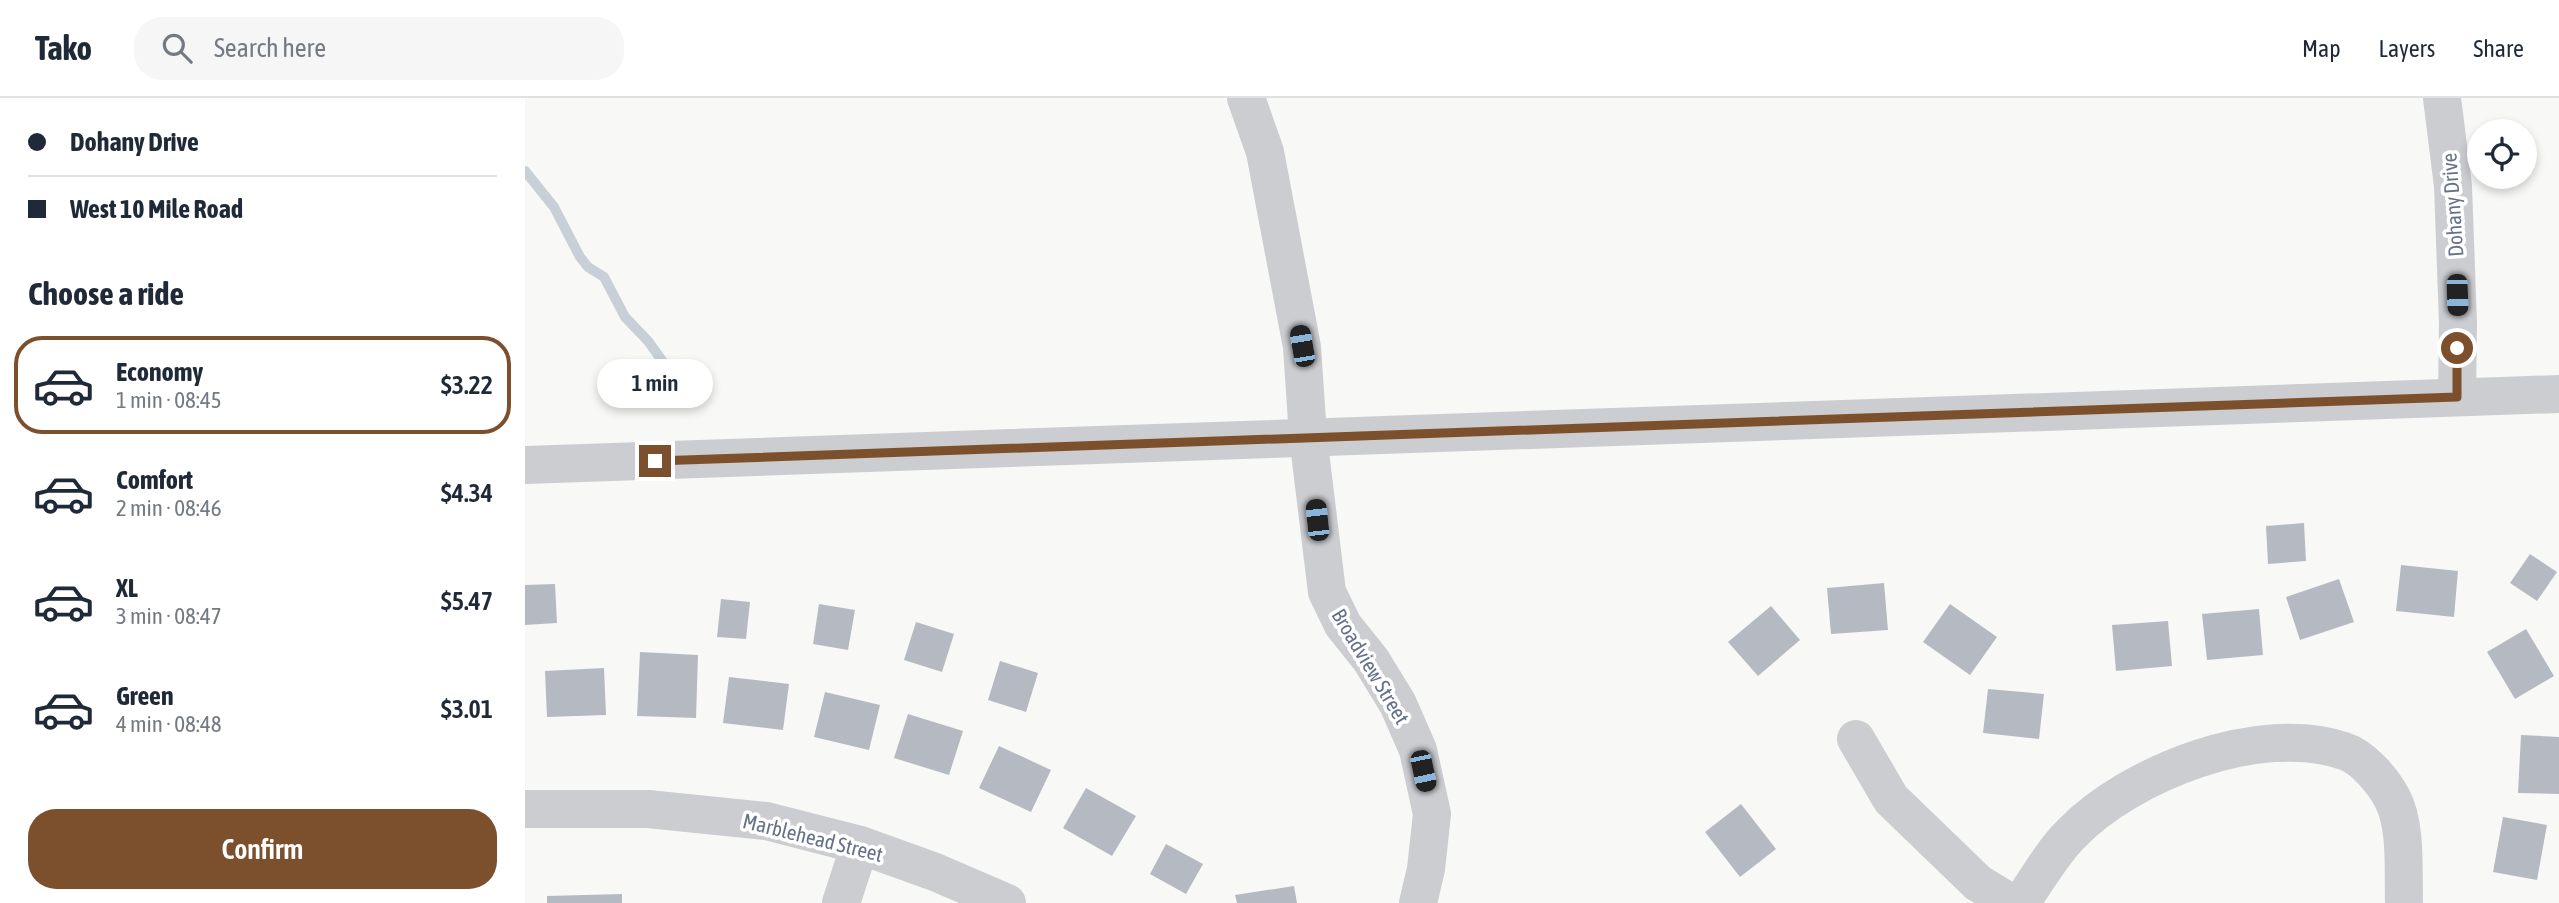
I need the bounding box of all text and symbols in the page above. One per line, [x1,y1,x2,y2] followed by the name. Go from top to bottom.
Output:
[134,17,624,80] search box
[35,29,92,67] text: Tako
[158,29,196,67] icon: search
[214,33,326,63] text: Search here
[2302,35,2341,62] text: Map
[2379,35,2435,62] text: Layers
[2473,35,2524,62] text: Share
[2467,119,2537,189] map controls
[2467,119,2537,189] button: locate
[70,127,199,157] text: Dohany Drive
[2436,152,2468,258] street label: Dohany Drive
[70,194,243,224] text: West 10 Mile Road
[2446,274,2469,316] car
[28,275,184,312] text: Choose a ride
[1289,323,1316,369] car
[2441,332,2473,364] route start
[32,354,95,417] icon: car
[116,357,203,387] text: Economy
[597,360,713,408] callout: 1 min
[441,370,493,400] text: $3.22
[632,370,678,396] text: 1 min
[116,387,222,413] text: 1 min · 08:45
[639,445,671,477] route end
[32,462,95,525] icon: car
[116,465,193,495] text: Comfort
[441,478,493,508] text: $4.34
[116,495,222,521] text: 2 min · 08:46
[1305,498,1330,542] car
[32,570,95,633] icon: car
[116,573,138,603] text: XL
[441,586,493,616] text: $5.47
[116,603,222,629] text: 3 min · 08:47
[1327,604,1415,728] street label: Broadview Street
[32,678,95,741] icon: car
[116,681,174,711] text: Green
[441,694,493,724] text: $3.01
[116,711,222,737] text: 4 min · 08:48
[1409,748,1438,794] car
[741,808,885,866] street label: Marblehead Street
[28,809,497,889] button: Confirm

